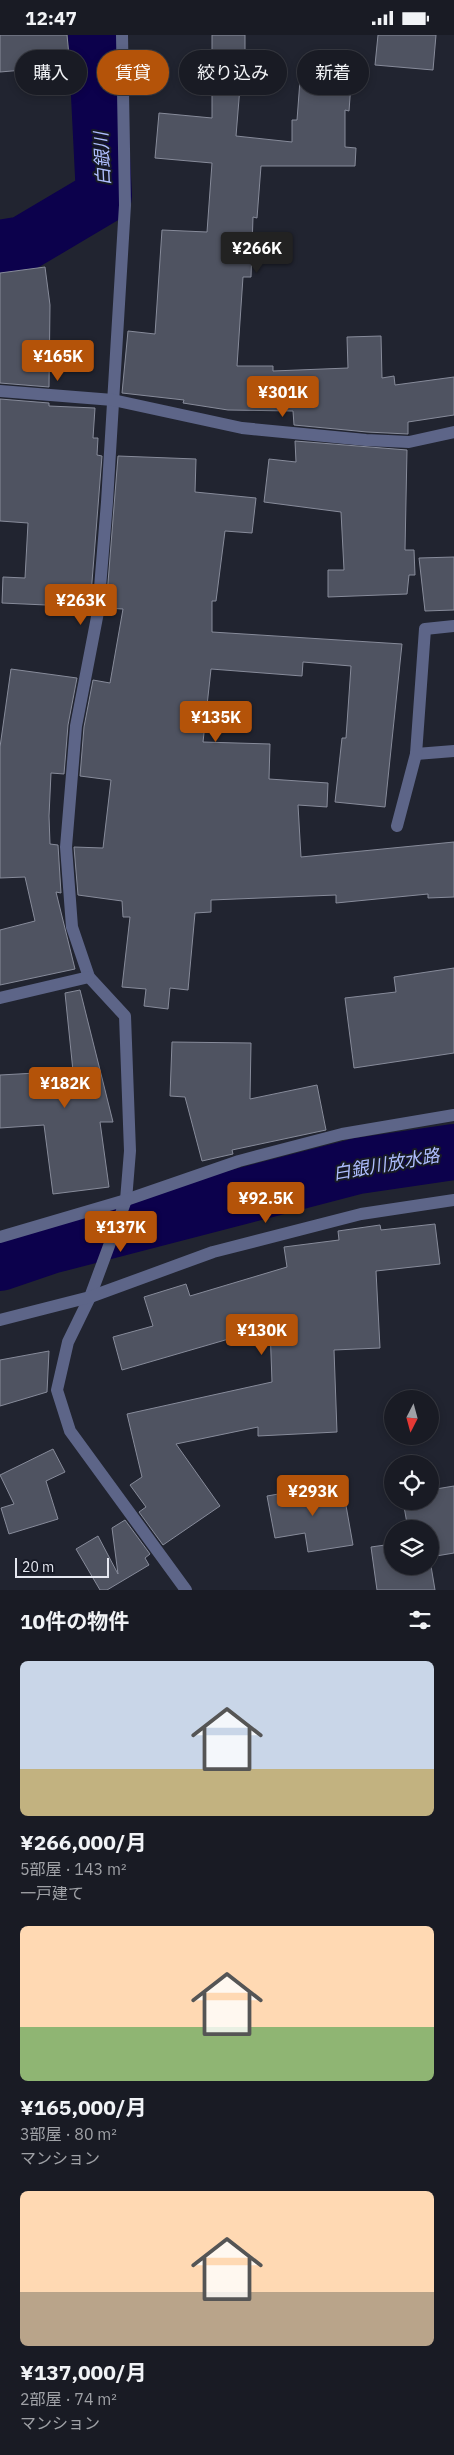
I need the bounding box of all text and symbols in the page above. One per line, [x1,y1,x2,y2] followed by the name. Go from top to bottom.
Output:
[25,6,77,30] text: 12:47
[15,50,87,95] chip: 購入
[97,50,169,95] chip: 賃貸
[179,50,287,95] chip: 絞り込み
[297,50,369,95] chip: 新着
[89,129,115,187] water label: 白銀川
[222,231,292,274] pin: ¥266K
[232,238,282,258] text: ¥266K
[23,339,93,382] pin: ¥165K
[33,346,83,366] text: ¥165K
[248,375,318,418] pin: ¥301K
[258,382,308,402] text: ¥301K
[46,583,116,626] pin: ¥263K
[56,590,106,610] text: ¥263K
[181,701,251,743] pin: ¥135K
[191,707,241,727] text: ¥135K
[30,1067,100,1109] pin: ¥182K
[40,1073,90,1093] text: ¥182K
[331,1143,443,1185] water label: 白銀川放水路
[225,1181,307,1224] pin: ¥92.5K
[238,1188,294,1208] text: ¥92.5K
[86,1211,156,1253] pin: ¥137K
[96,1217,146,1237] text: ¥137K
[227,1313,297,1356] pin: ¥130K
[237,1320,287,1340] text: ¥130K
[384,1390,439,1445] north arrow
[384,1390,439,1575] map controls
[384,1455,439,1510] button: locate
[278,1475,348,1517] pin: ¥293K
[288,1481,338,1501] text: ¥293K
[384,1520,439,1575] button: layers
[15,1555,109,1578] scale bar
[22,1558,54,1576] text: 20 m
[406,1606,434,1634] icon: filters
[20,1607,129,1635] text: 10件の物件
[182,1694,272,1784] icon: home
[20,1828,146,1856] text: ¥266,000/月
[20,1859,126,1879] text: 5部屋 · 143 m²
[20,1883,84,1903] text: 一戸建て
[182,1959,272,2049] icon: home
[20,2093,146,2121] text: ¥165,000/月
[20,2124,117,2144] text: 3部屋 · 80 m²
[20,2148,100,2168] text: マンション
[182,2224,272,2314] icon: home
[20,2358,146,2386] text: ¥137,000/月
[20,2389,117,2409] text: 2部屋 · 74 m²
[20,2413,100,2433] text: マンション

